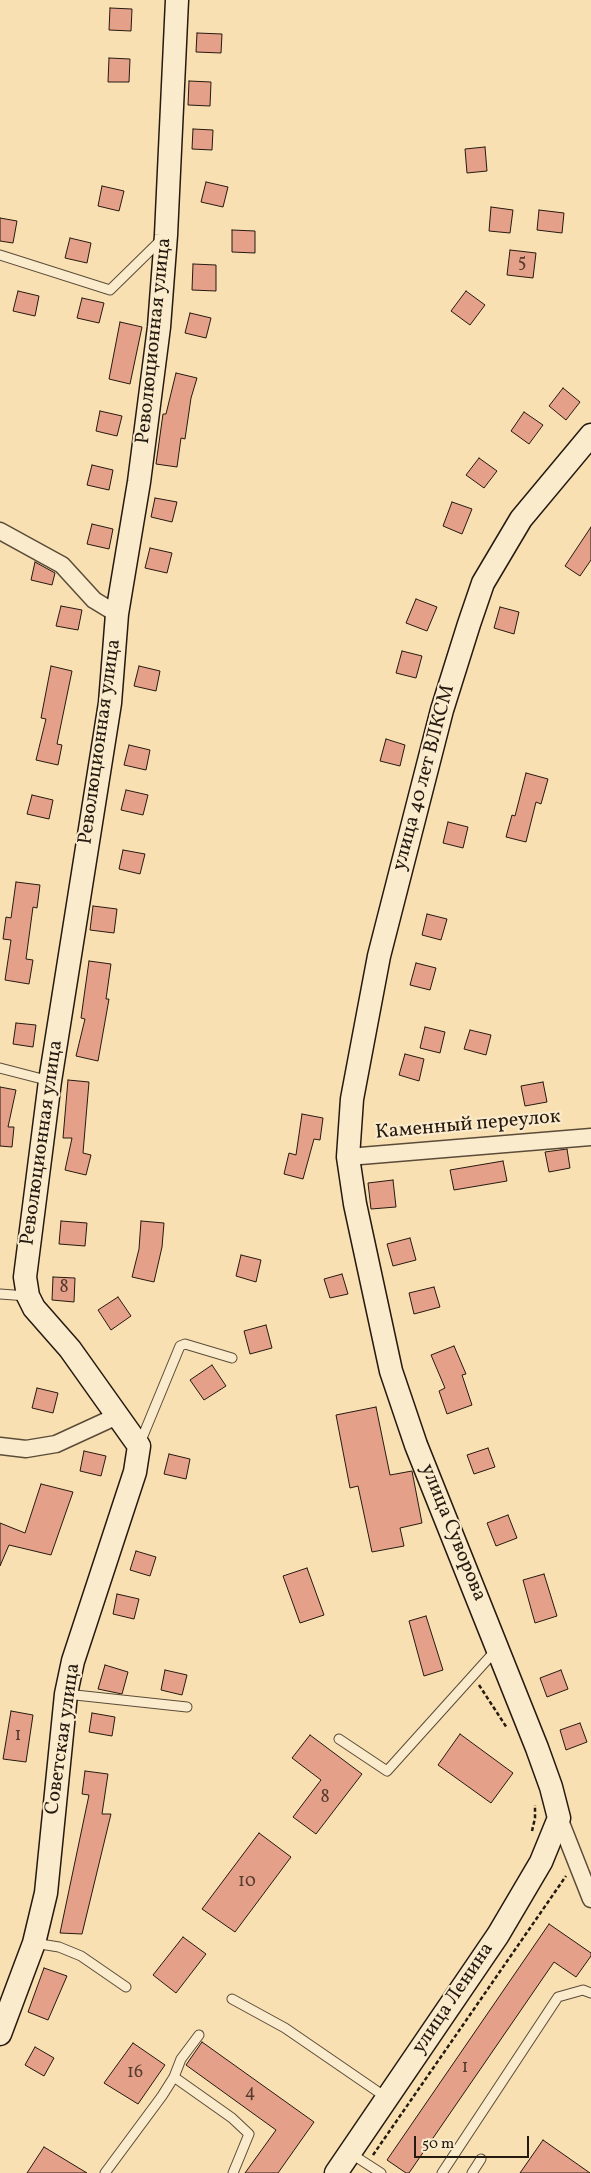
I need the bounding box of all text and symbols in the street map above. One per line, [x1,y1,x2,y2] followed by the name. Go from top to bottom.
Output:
[132,237,178,445] street label: Революционная улица
[518,253,526,275] house number: 5
[75,638,127,846] street label: Революционная улица
[389,682,461,874] street label: улица 40 лет ВЛКСМ
[17,1039,69,1247] street label: Революционная улица
[374,1106,562,1146] street label: Каменный переулок
[59,1278,69,1300] house number: 8
[414,1461,490,1605] street label: улица Суворова
[41,1662,87,1816] street label: Советская улица
[15,1726,21,1748] house number: 1
[320,1788,330,1810] house number: 8
[238,1872,256,1894] house number: 10
[408,1939,500,2059] street label: улица Ленина
[462,2058,468,2080] house number: 1
[127,2063,143,2085] house number: 16
[245,2083,255,2105] house number: 4
[416,2126,531,2158] scale bar
[422,2134,454,2155] text: 50 m

